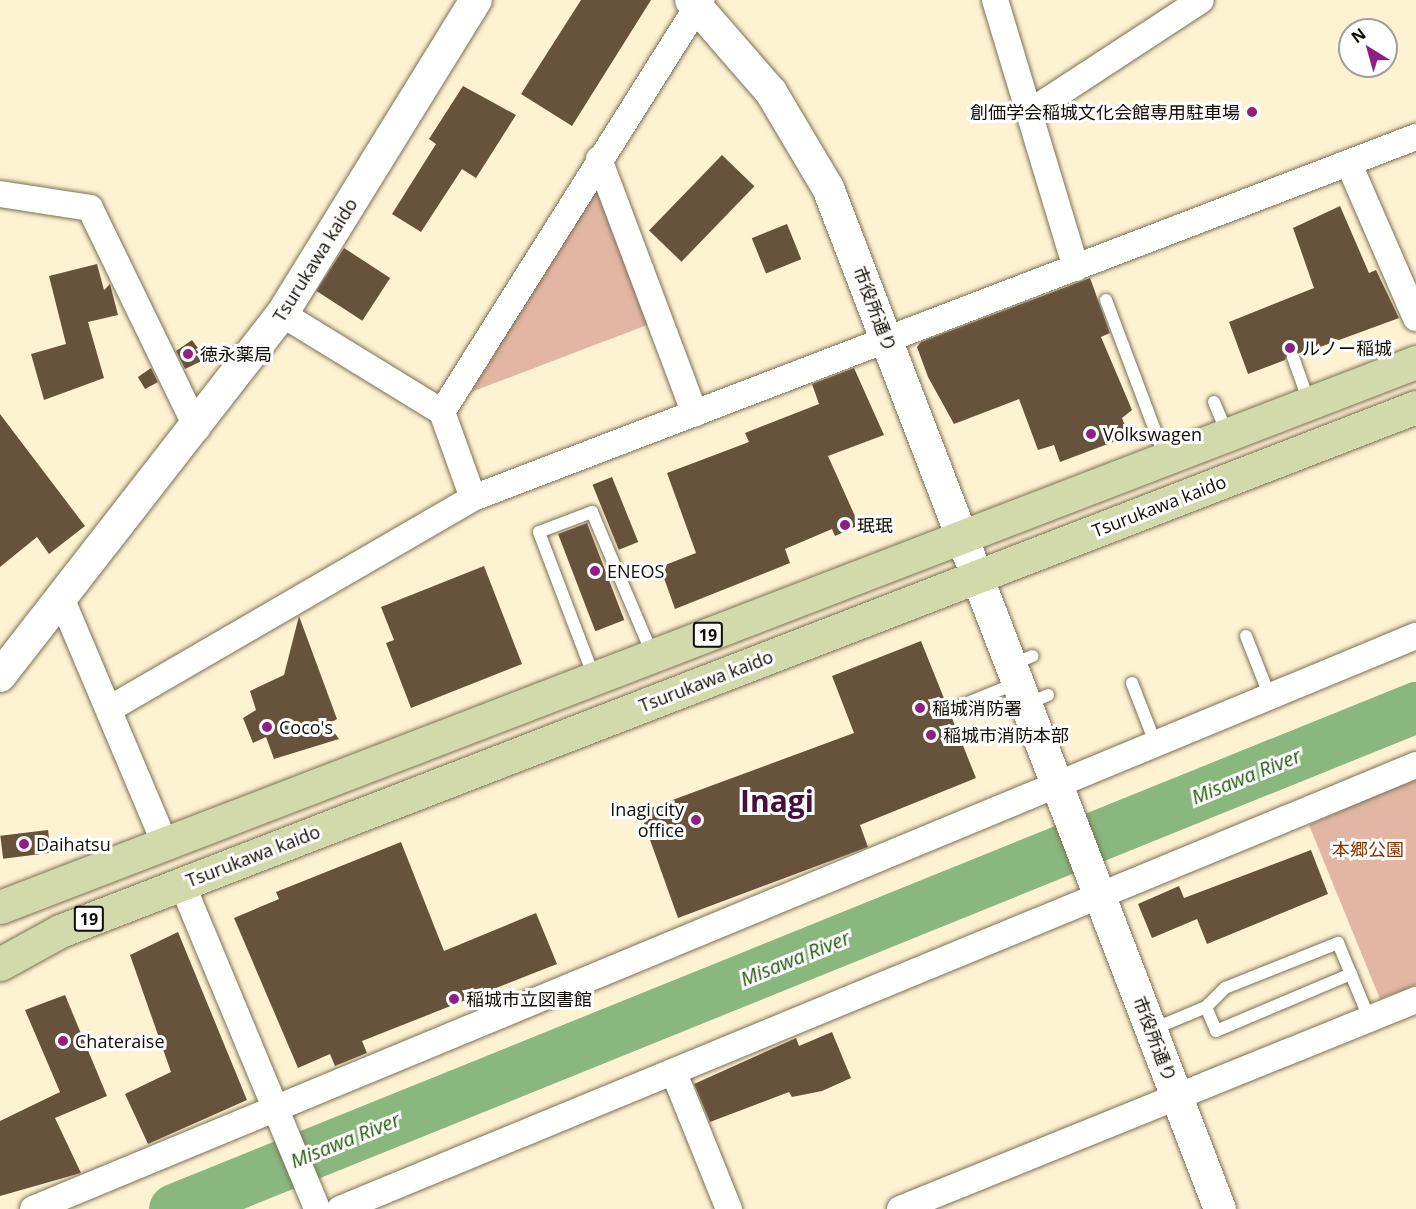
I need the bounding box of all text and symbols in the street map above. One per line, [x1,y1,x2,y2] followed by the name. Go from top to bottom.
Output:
[1338,18,1398,78] north arrow
[1347,23,1370,48] text: N
[970,101,1240,123] place label: 創価学会稲城文化会館専用駐車場
[1245,105,1259,119] marker: 創価学会稲城文化会館専用駐車場
[268,194,362,326] street label: Tsurukawa kaido
[849,263,901,355] street label: 市役所通り
[1302,337,1392,359] place label: ルノー稲城
[1283,341,1297,355] marker: ルノー稲城
[200,343,272,365] place label: 徳永薬局
[181,347,195,361] marker: 徳永薬局
[1103,423,1202,445] place label: Volkswagen
[1084,427,1098,441] marker: Volkswagen
[1089,470,1229,542] street label: Tsurukawa kaido
[857,514,893,536] place label: 珉珉
[838,518,852,532] marker: 珉珉
[607,560,664,582] place label: ENEOS
[588,564,602,578] marker: ENEOS
[692,622,724,648] road number: 19
[636,645,776,717] street label: Tsurukawa kaido
[932,697,1022,719] place label: 稲城消防署
[913,701,927,715] marker: 稲城消防署
[279,716,333,738] place label: Coco's
[260,720,274,734] marker: Coco's
[943,724,1069,746] place label: 稲城市消防本部
[924,728,938,742] marker: 稲城市消防本部
[1188,743,1304,809] water label: Misawa River
[740,783,814,819] district label: Inagi
[610,799,684,842] place label: Inagi city office
[689,813,703,827] marker: Inagi city office
[183,820,323,892] street label: Tsurukawa kaido
[36,833,111,855] place label: Daihatsu
[17,837,31,851] marker: Daihatsu
[1332,838,1404,860] park label: 本郷公園
[72,906,106,932] road number: 19
[737,925,853,991] water label: Misawa River
[466,988,592,1010] place label: 稲城市立図書館
[447,992,461,1006] marker: 稲城市立図書館
[1129,993,1181,1085] street label: 市役所通り
[75,1030,164,1052] place label: Chateraise
[56,1034,70,1048] marker: Chateraise
[287,1107,403,1173] water label: Misawa River

